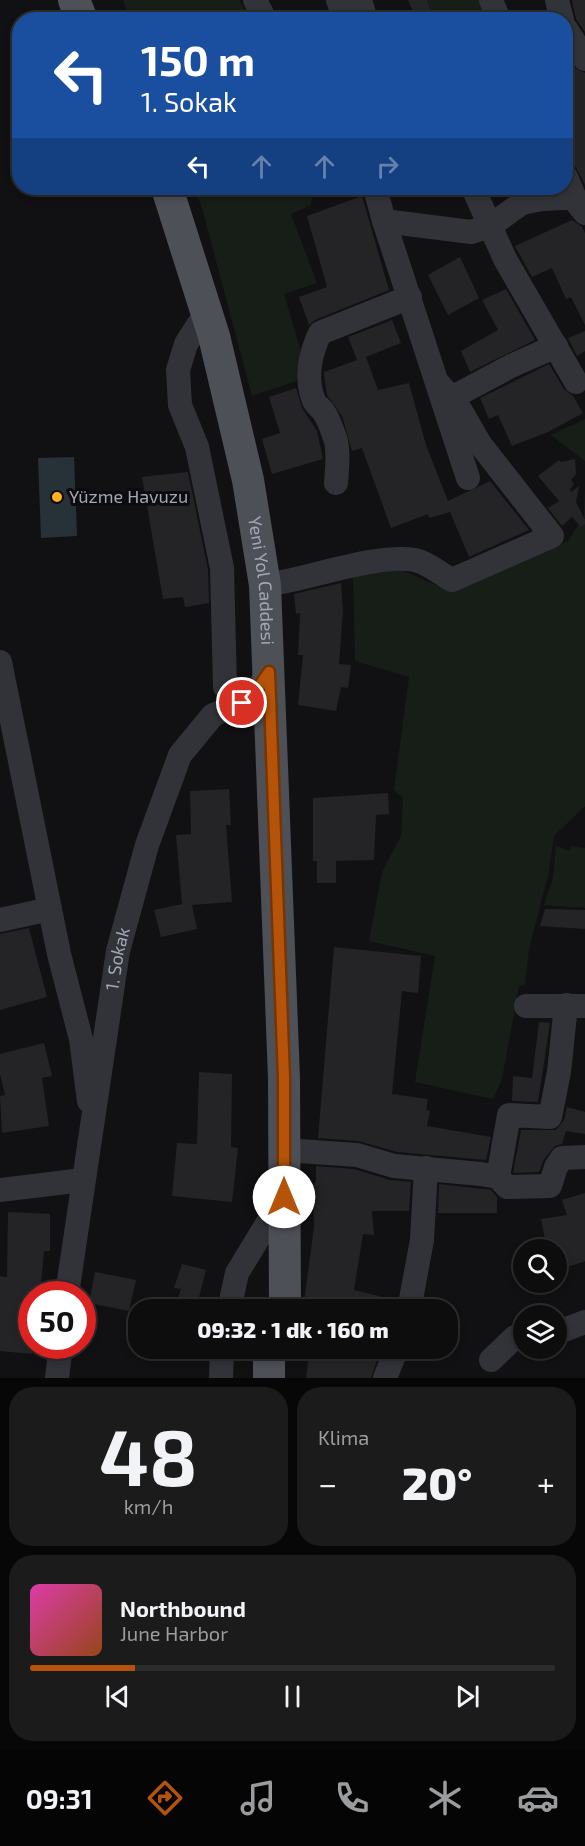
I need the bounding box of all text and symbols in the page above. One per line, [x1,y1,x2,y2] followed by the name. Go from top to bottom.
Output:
[141,34,255,84] text: 150 m
[42,36,120,114] icon: left
[141,85,237,117] text: 1. Sokak
[182,150,215,183] icon: left
[245,150,278,183] icon: ahead
[308,150,341,183] icon: ahead
[371,150,404,183] icon: right
[69,485,188,507] place label: Yüzme Havuzu
[50,490,64,504] marker: Yüzme Havuzu
[244,515,279,646] street label: Yeni Yol Caddesi
[216,677,267,728] pin
[225,686,258,719] icon: arrive
[100,925,134,992] street label: 1. Sokak
[252,1165,316,1229] position arrow
[513,1239,567,1359] map controls
[513,1239,567,1293] button: search
[18,1281,96,1359] speed limit sign: 50
[513,1305,567,1359] button: layers
[197,1316,389,1342] text: 09:32 · 1 dk · 160 m
[99,1408,198,1502] text: 48
[318,1425,369,1449] text: Klima
[402,1455,472,1509] text: 20°
[318,1463,337,1503] text: −
[537,1463,555,1503] text: +
[124,1494,173,1518] text: km/h
[120,1595,246,1621] text: Northbound
[120,1621,228,1645] text: June Harbor
[101,1680,134,1713] icon: previous
[276,1680,309,1713] icon: pause
[451,1680,484,1713] icon: next
[144,1777,186,1819] icon: directions
[237,1777,279,1819] icon: music
[331,1777,373,1819] icon: phone
[424,1777,466,1819] icon: climate
[517,1777,559,1819] icon: car
[26,1782,93,1814] text: 09:31

